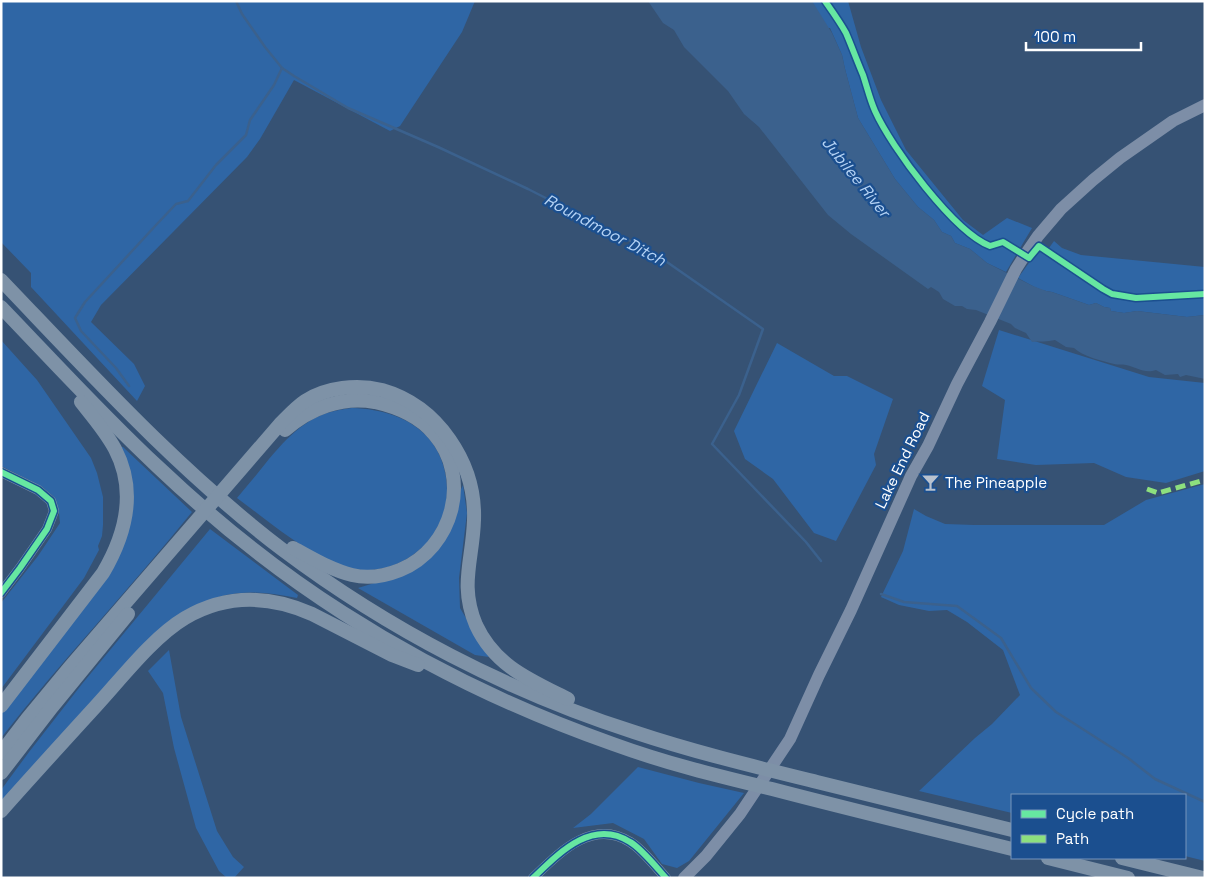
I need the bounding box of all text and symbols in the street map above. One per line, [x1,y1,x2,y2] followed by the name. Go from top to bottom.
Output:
[1026,20,1141,52] scale bar
[1034,27,1076,46] text: 100 m
[817,132,896,223] water label: Jubilee River
[541,189,670,271] water label: Roundmoor Ditch
[870,409,934,511] street label: Lake End Road
[921,472,941,492] bar icon: The Pineapple
[945,473,1047,492] place label: The Pineapple
[1011,794,1186,859] legend
[1056,804,1134,823] text: Cycle path
[1056,829,1089,848] text: Path

